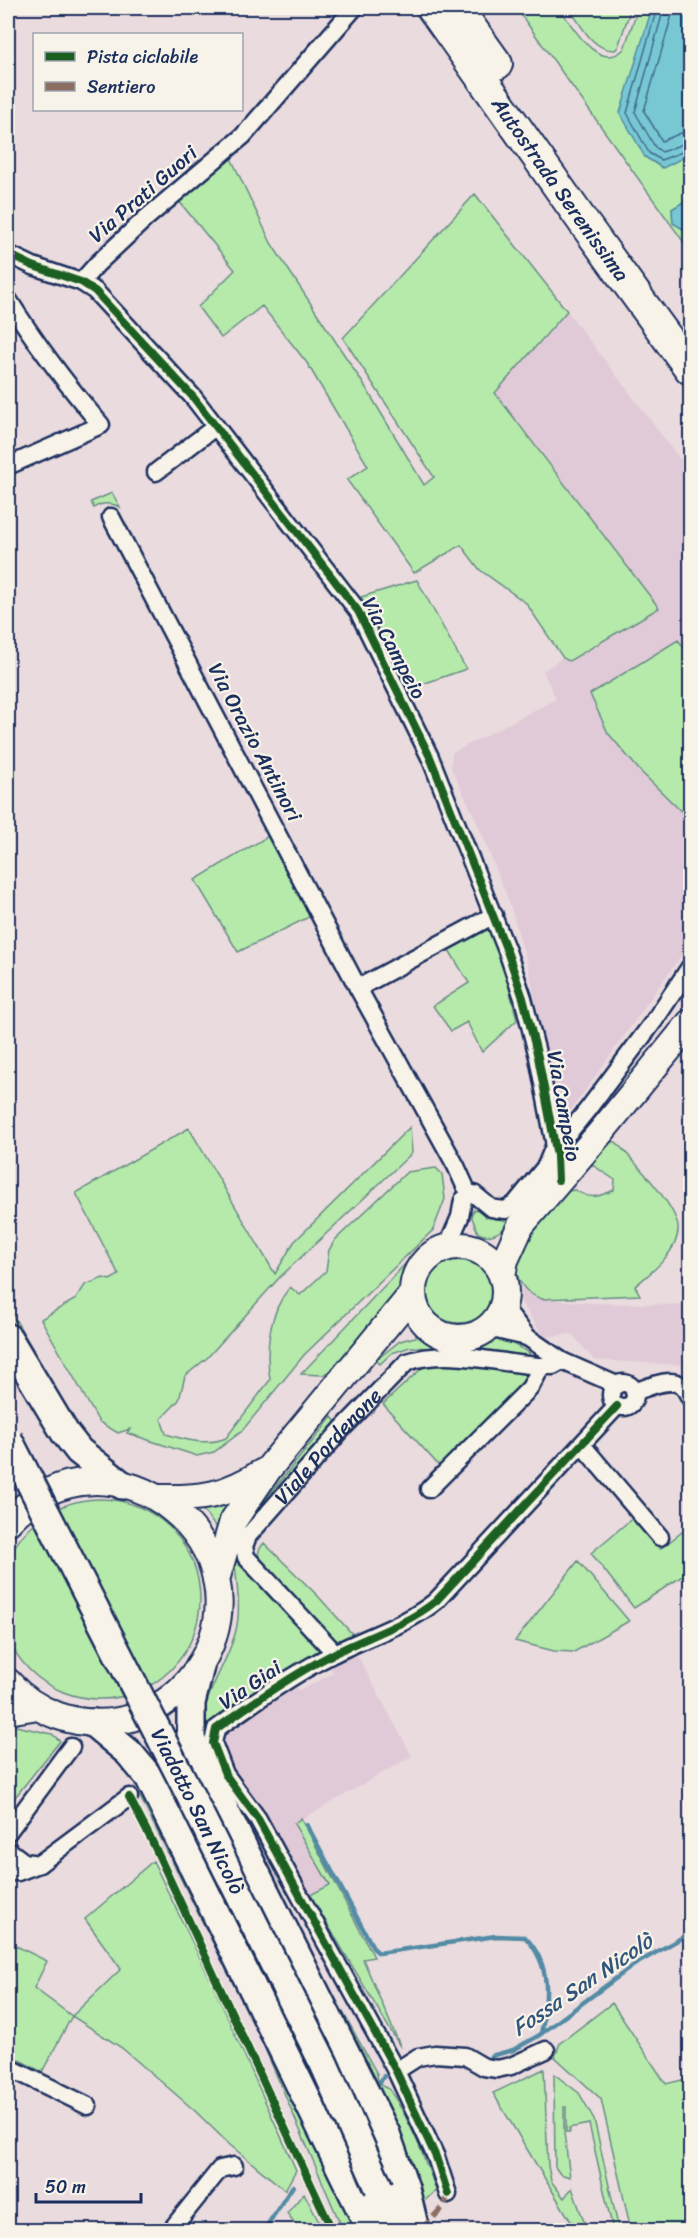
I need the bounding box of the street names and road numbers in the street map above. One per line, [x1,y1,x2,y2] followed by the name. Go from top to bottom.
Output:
[481,88,640,290] street label: Autostrada Serenissima
[79,134,207,253] street label: Via Prati Guori
[351,590,437,706] street label: Via Campeio
[197,656,314,829] street label: Via Orazio Antinori
[536,1047,592,1165] street label: Via Campeio
[264,1379,392,1514] street label: Viale Pordenone
[211,1649,290,1720] street label: Via Giai
[140,1721,256,1902] street label: Viadotto San Nicolò

